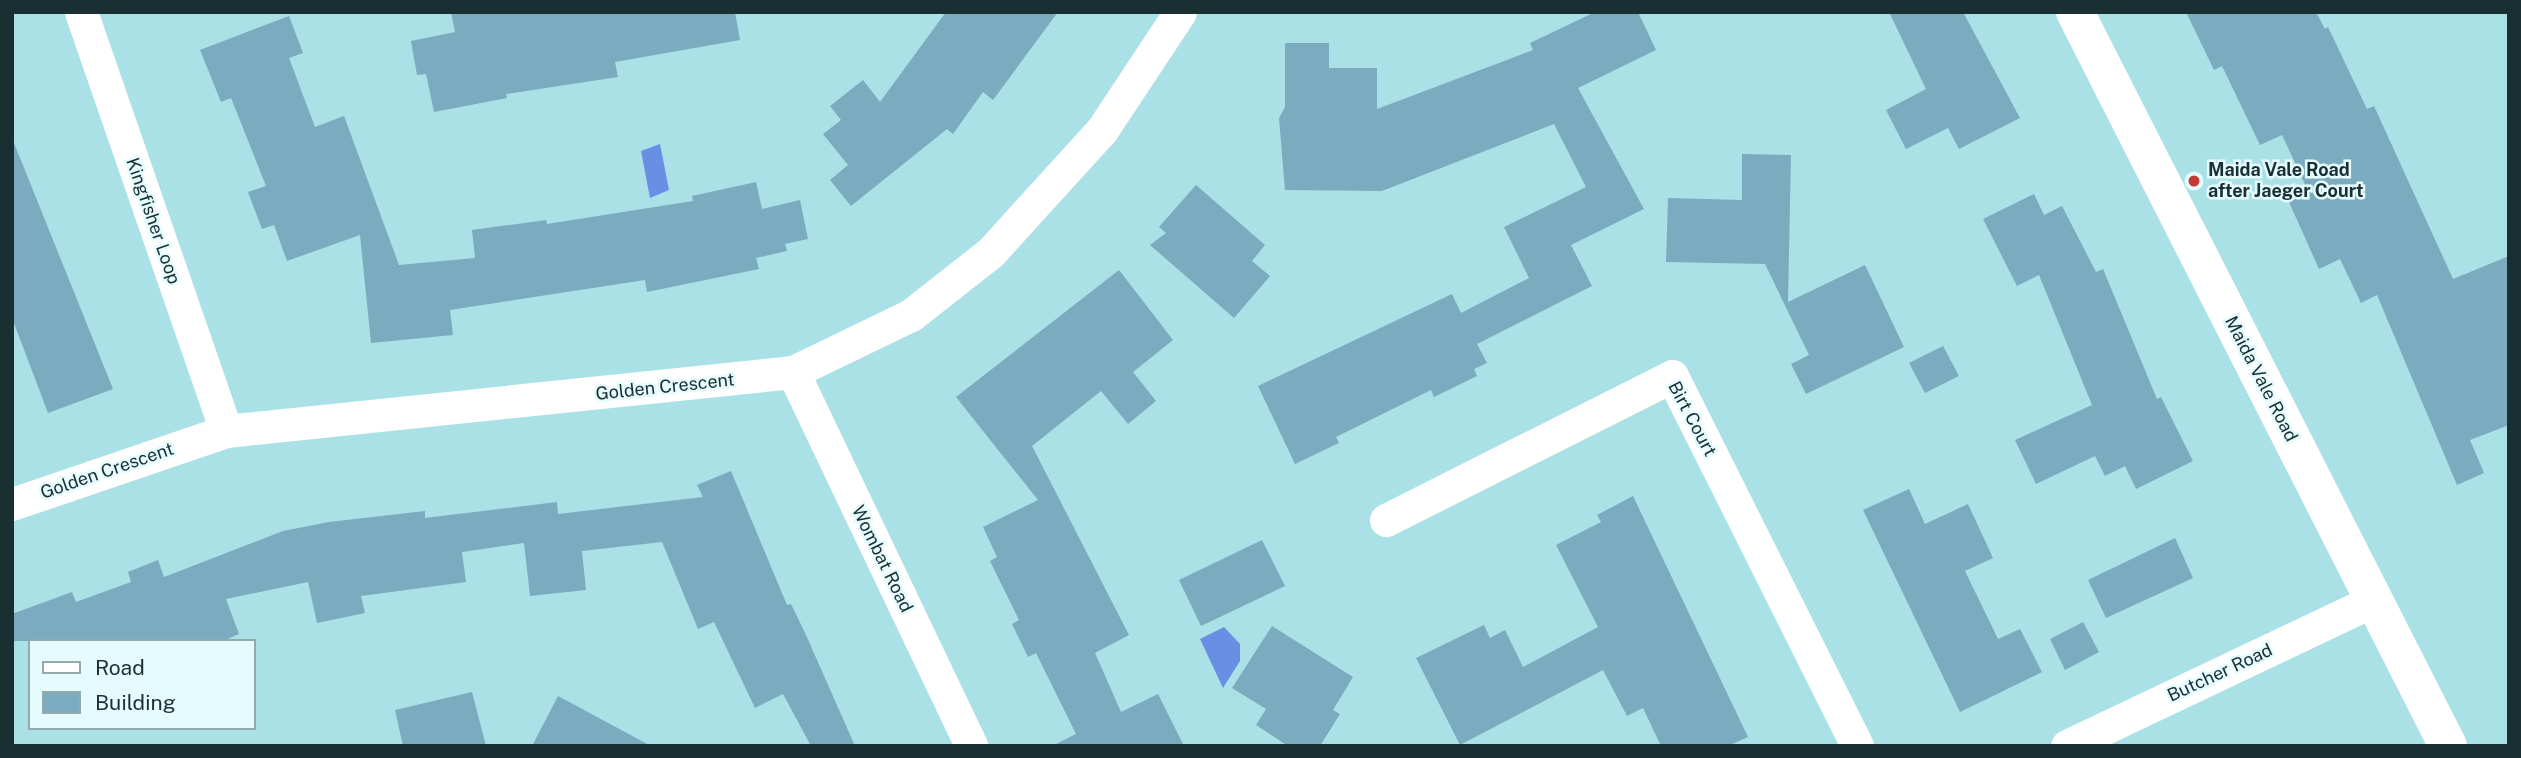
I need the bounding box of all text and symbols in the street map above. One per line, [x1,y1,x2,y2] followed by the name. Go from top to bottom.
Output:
[121,155,185,287] street label: Kingfisher Loop
[2208,160,2363,202] place label: Maida Vale Road after Jaeger Court
[2186,173,2202,189] marker: Maida Vale Road after Jaeger Court
[2220,312,2302,446] street label: Maida Vale Road
[594,369,736,405] street label: Golden Crescent
[1663,378,1721,460] street label: Birt Court
[38,438,176,504] street label: Golden Crescent
[847,502,917,616] street label: Wombat Road
[28,639,256,730] legend
[2164,639,2276,707] street label: Butcher Road
[95,655,145,680] text: Road
[95,690,176,715] text: Building

